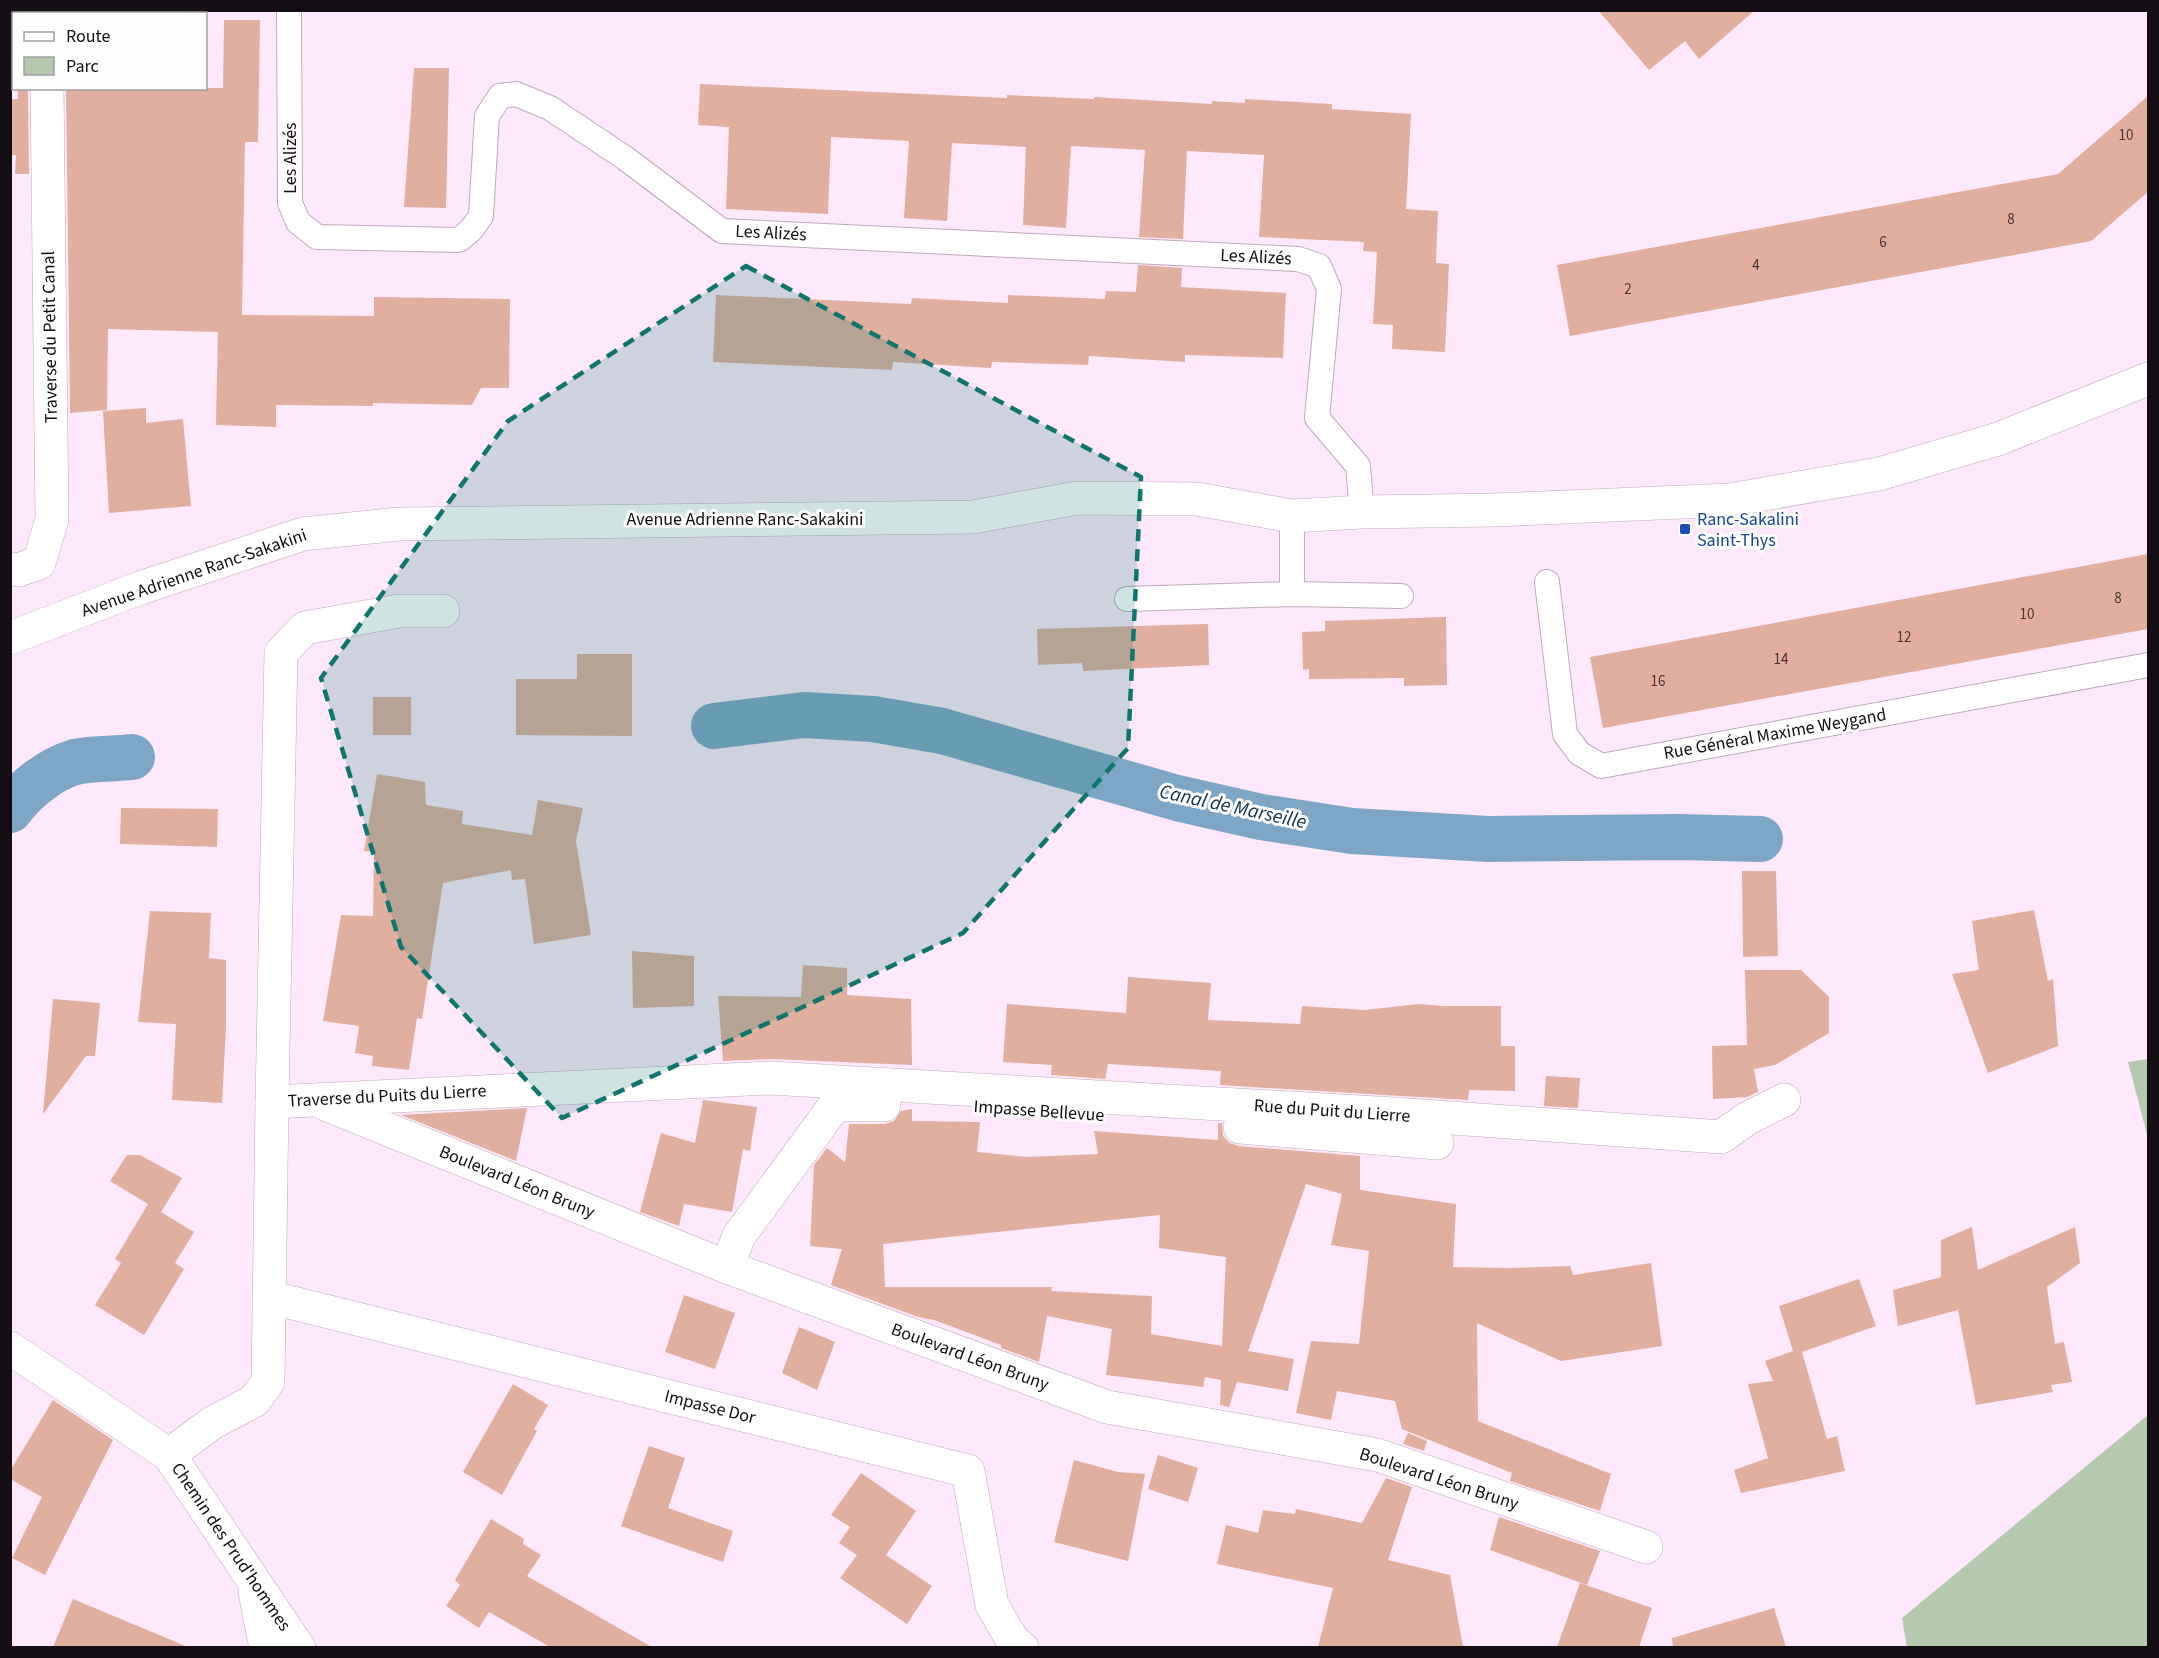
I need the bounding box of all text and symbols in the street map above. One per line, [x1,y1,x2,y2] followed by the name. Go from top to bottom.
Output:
[12,12,207,90] legend
[66,24,110,49] text: Route
[66,54,99,79] text: Parc
[278,122,303,194] street label: Les Alizés
[2119,125,2133,146] house number: 10
[2007,209,2015,230] house number: 8
[735,219,807,247] street label: Les Alizés
[1879,232,1887,253] house number: 6
[1220,243,1292,271] street label: Les Alizés
[36,251,64,423] street label: Traverse du Petit Canal
[1752,255,1760,276] house number: 4
[1624,279,1632,300] house number: 2
[627,507,864,532] street label: Avenue Adrienne Ranc-Sakakini
[1697,507,1799,553] place label: Ranc-Sakalini Saint-Thys
[1678,522,1692,536] marker: Ranc-Sakalini Saint-Thys
[78,523,310,623] street label: Avenue Adrienne Ranc-Sakakini
[2114,588,2122,609] house number: 8
[2020,604,2034,625] house number: 10
[1897,627,1911,648] house number: 12
[1774,649,1789,670] house number: 14
[1651,671,1665,692] house number: 16
[1662,702,1888,766] street label: Rue Général Maxime Weygand
[1157,778,1309,836] water label: Canal de Marseille
[287,1078,487,1114] street label: Traverse du Puits du Lierre
[1253,1093,1411,1129] street label: Rue du Puit du Lierre
[973,1094,1105,1128] street label: Impasse Bellevue
[435,1139,599,1225] street label: Boulevard Léon Bruny
[888,1317,1053,1397] street label: Boulevard Léon Bruny
[662,1384,759,1431] street label: Impasse Dor
[1356,1441,1522,1517] street label: Boulevard Léon Bruny
[165,1458,297,1636] street label: Chemin des Prud'hommes

